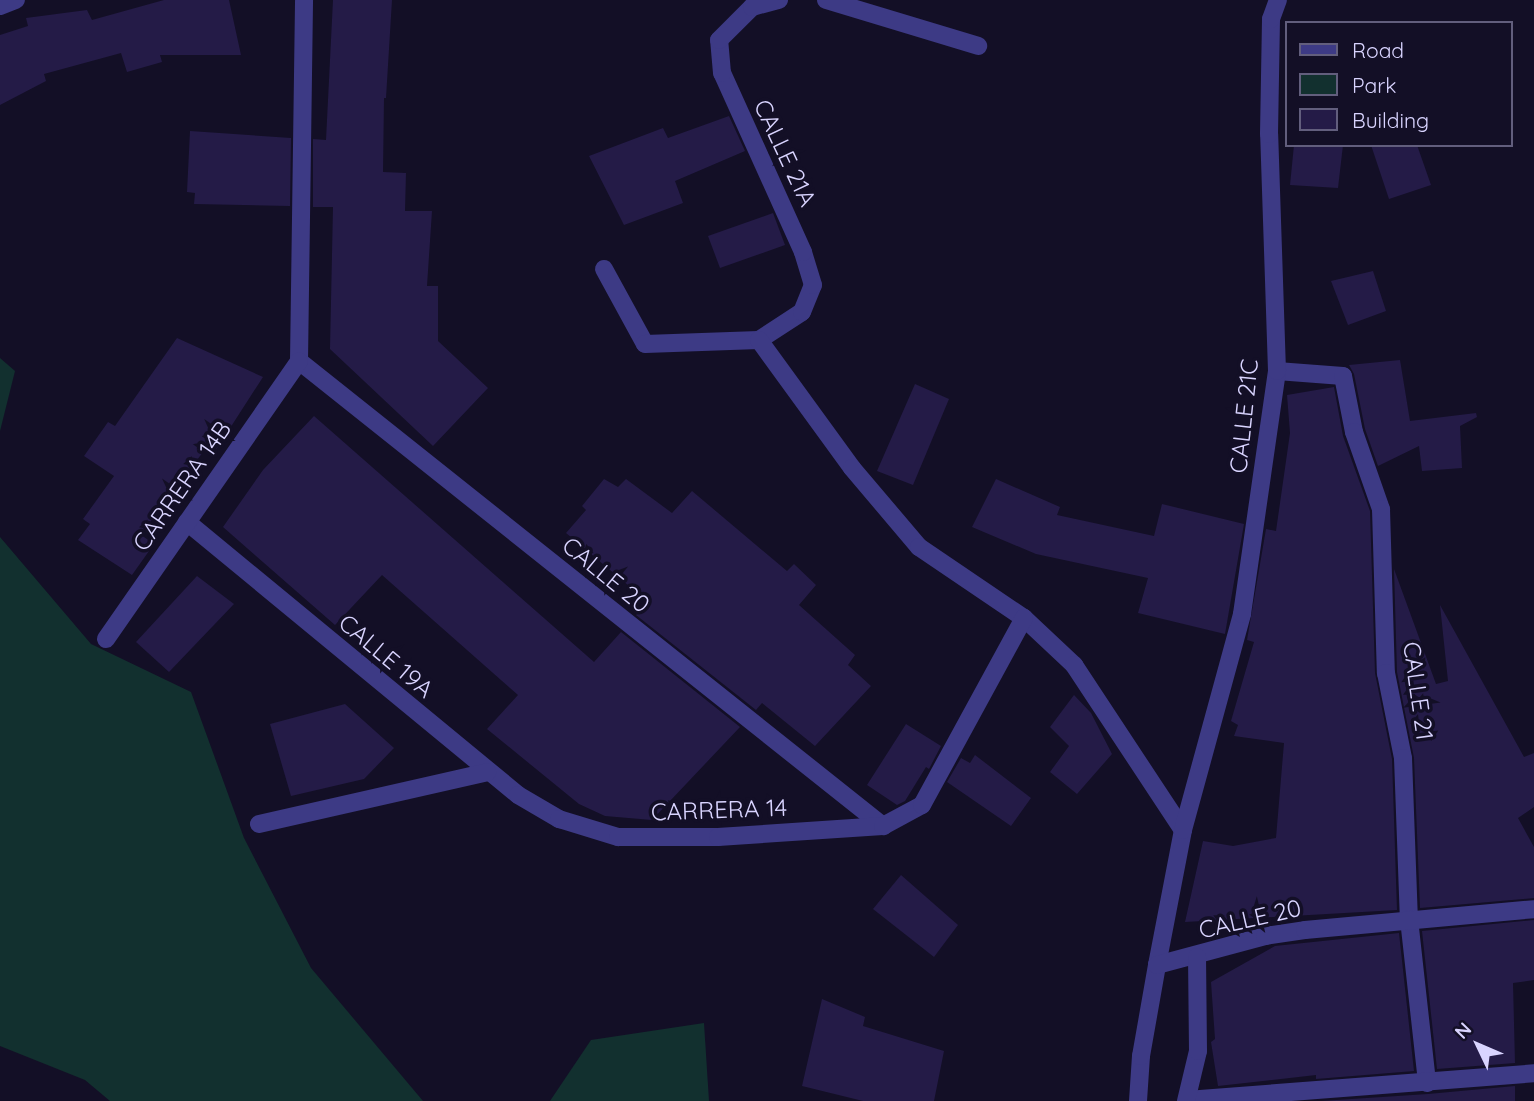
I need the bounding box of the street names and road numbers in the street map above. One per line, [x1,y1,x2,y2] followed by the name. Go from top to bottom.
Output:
[748,95,822,211] street label: CALLE 21A
[1224,357,1264,475] street label: CALLE 21C
[127,416,237,556] street label: CARRERA 14B
[556,531,656,619] street label: CALLE 20
[333,608,439,704] street label: CALLE 19A
[1397,640,1439,742] street label: CALLE 21
[650,793,788,827] street label: CARRERA 14
[1196,893,1304,945] street label: CALLE 20

